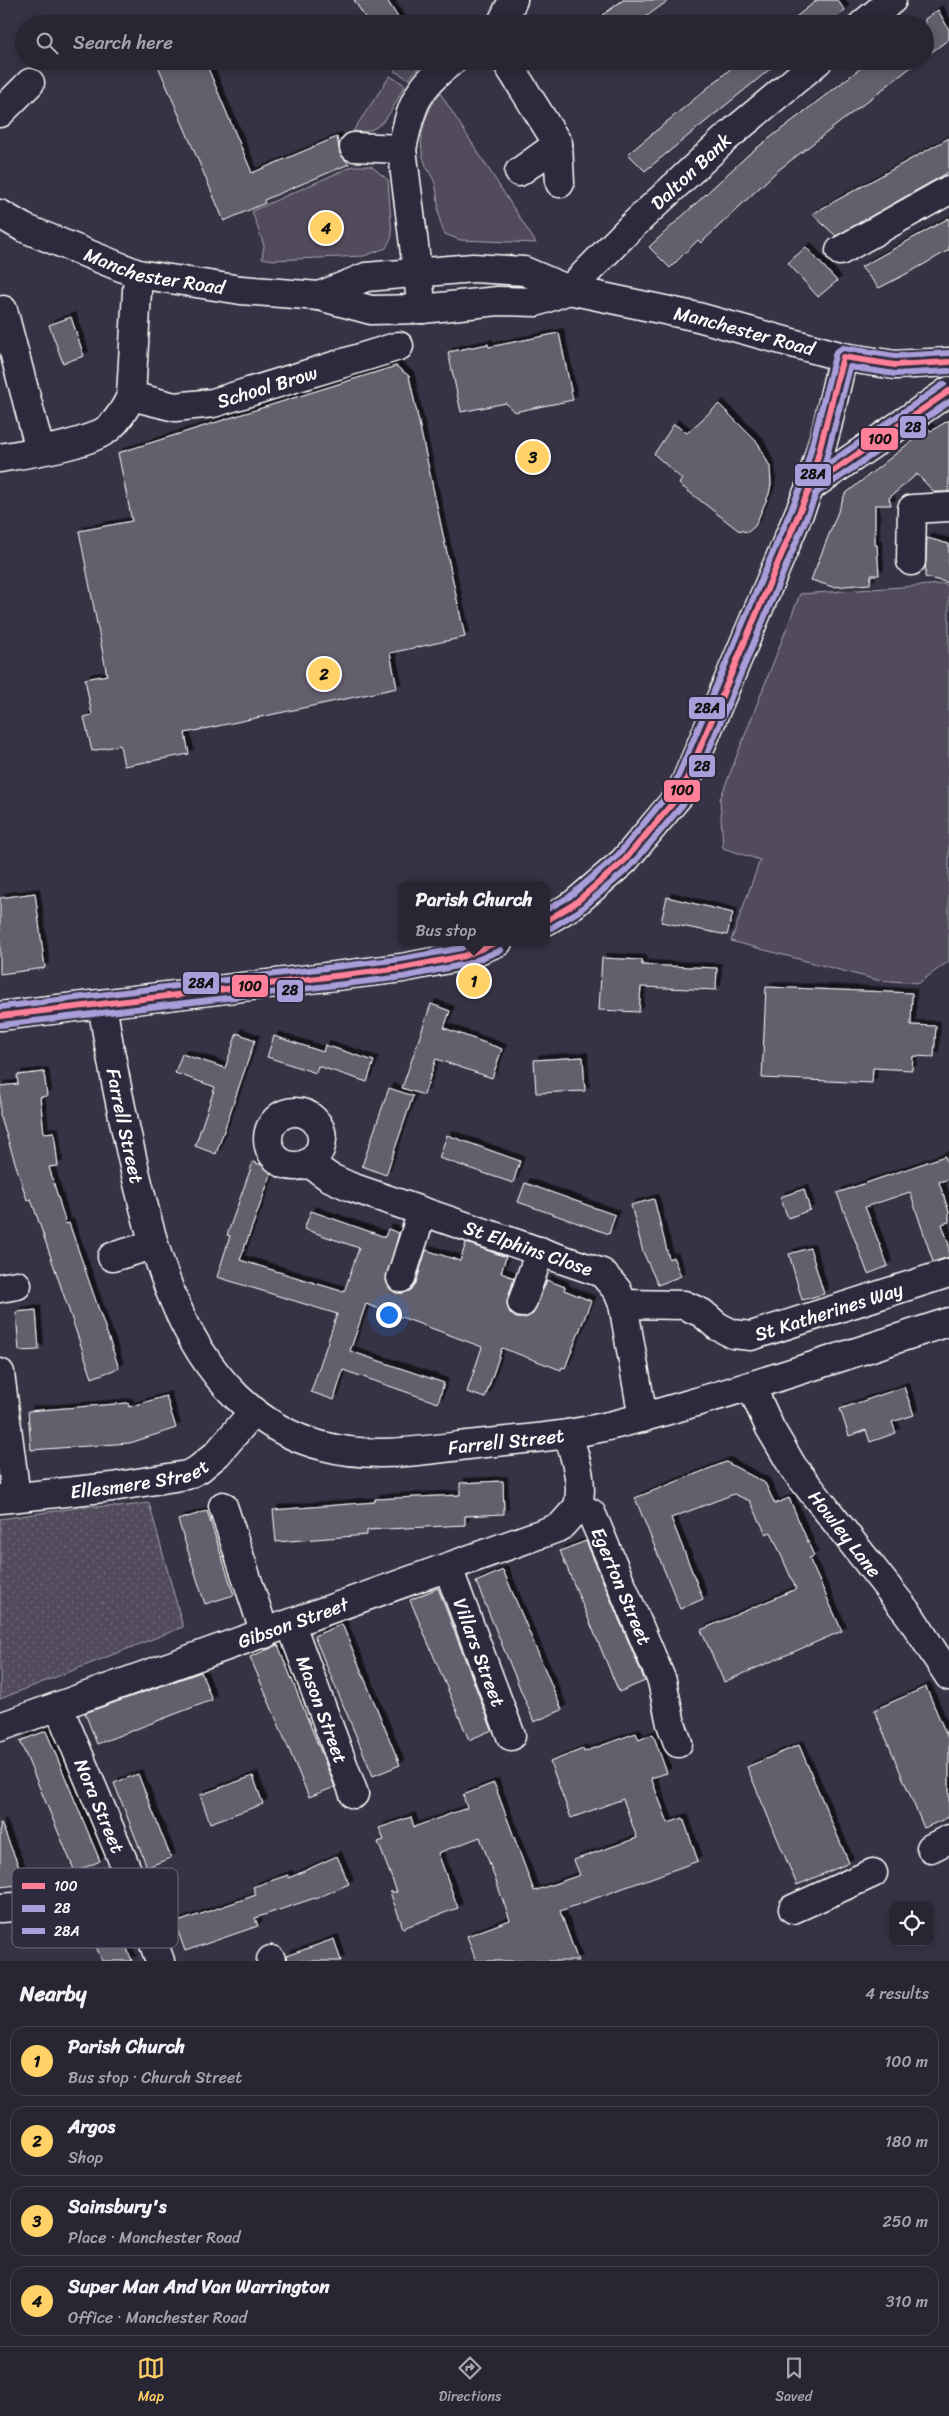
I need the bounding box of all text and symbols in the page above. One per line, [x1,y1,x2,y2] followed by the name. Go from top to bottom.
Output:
[15,15,934,70] search box
[73,26,173,59] text: Search here
[33,29,61,57] icon: search
[643,125,739,218] street label: Dalton Bank
[310,209,342,247] pin: 4
[79,238,229,305] street label: Manchester Road
[671,296,820,366] street label: Manchester Road
[213,356,321,418] street label: School Brow
[899,415,927,439] line badge: 28
[904,415,922,440] text: 28
[860,427,899,451] line badge: 100
[868,427,892,452] text: 100
[517,438,549,476] pin: 3
[799,462,826,487] text: 28A
[794,463,832,487] line badge: 28A
[308,655,340,693] pin: 2
[688,696,726,720] line badge: 28A
[693,696,720,721] text: 28A
[688,754,716,778] line badge: 28
[693,754,711,779] text: 28
[670,778,694,803] text: 100
[663,779,701,803] line badge: 100
[398,881,550,946] popup
[416,883,532,916] text: Parish Church
[416,916,476,945] text: Bus stop
[458,962,490,1000] pin: 1
[182,971,220,995] line badge: 28A
[187,971,214,996] text: 28A
[231,974,269,998] line badge: 100
[238,974,262,999] text: 100
[281,978,299,1003] text: 28
[276,979,304,1003] line badge: 28
[97,1066,153,1187] street label: Farrell Street
[459,1211,597,1286] street label: St Elphins Close
[750,1273,907,1351] street label: St Katherines Way
[376,1302,402,1328] your location
[446,1419,566,1464] street label: Farrell Street
[69,1451,217,1508] street label: Ellesmere Street
[800,1483,890,1585] street label: Howley Lane
[582,1522,661,1650] street label: Egerton Street
[233,1587,354,1658] street label: Gibson Street
[444,1593,515,1712] street label: Villars Street
[287,1651,357,1768] street label: Mason Street
[65,1753,134,1859] street label: Nora Street
[12,1868,178,1948] legend
[54,1874,78,1899] text: 100
[54,1896,71,1921] text: 28
[889,1901,934,1946] map controls
[889,1901,934,1946] button: locate
[54,1919,80,1944] text: 28A
[20,1975,86,2013] text: Nearby
[865,1979,929,2008] text: 4 results
[68,2030,185,2063] text: Parish Church
[34,2047,40,2076] text: 1
[884,2047,928,2076] text: 100 m
[68,2063,242,2092] text: Bus stop · Church Street
[68,2110,115,2143] text: Argos
[32,2127,42,2156] text: 2
[885,2127,928,2156] text: 180 m
[68,2143,103,2172] text: Shop
[68,2190,167,2223] text: Sainsbury's
[33,2207,41,2236] text: 3
[882,2207,928,2236] text: 250 m
[68,2223,241,2252] text: Place · Manchester Road
[68,2270,330,2303] text: Super Man And Van Warrington
[32,2287,42,2316] text: 4
[886,2287,928,2316] text: 310 m
[68,2303,247,2332] text: Office · Manchester Road
[137,2354,165,2409] tab: Map
[439,2354,501,2409] tab: Directions
[775,2354,812,2409] tab: Saved

